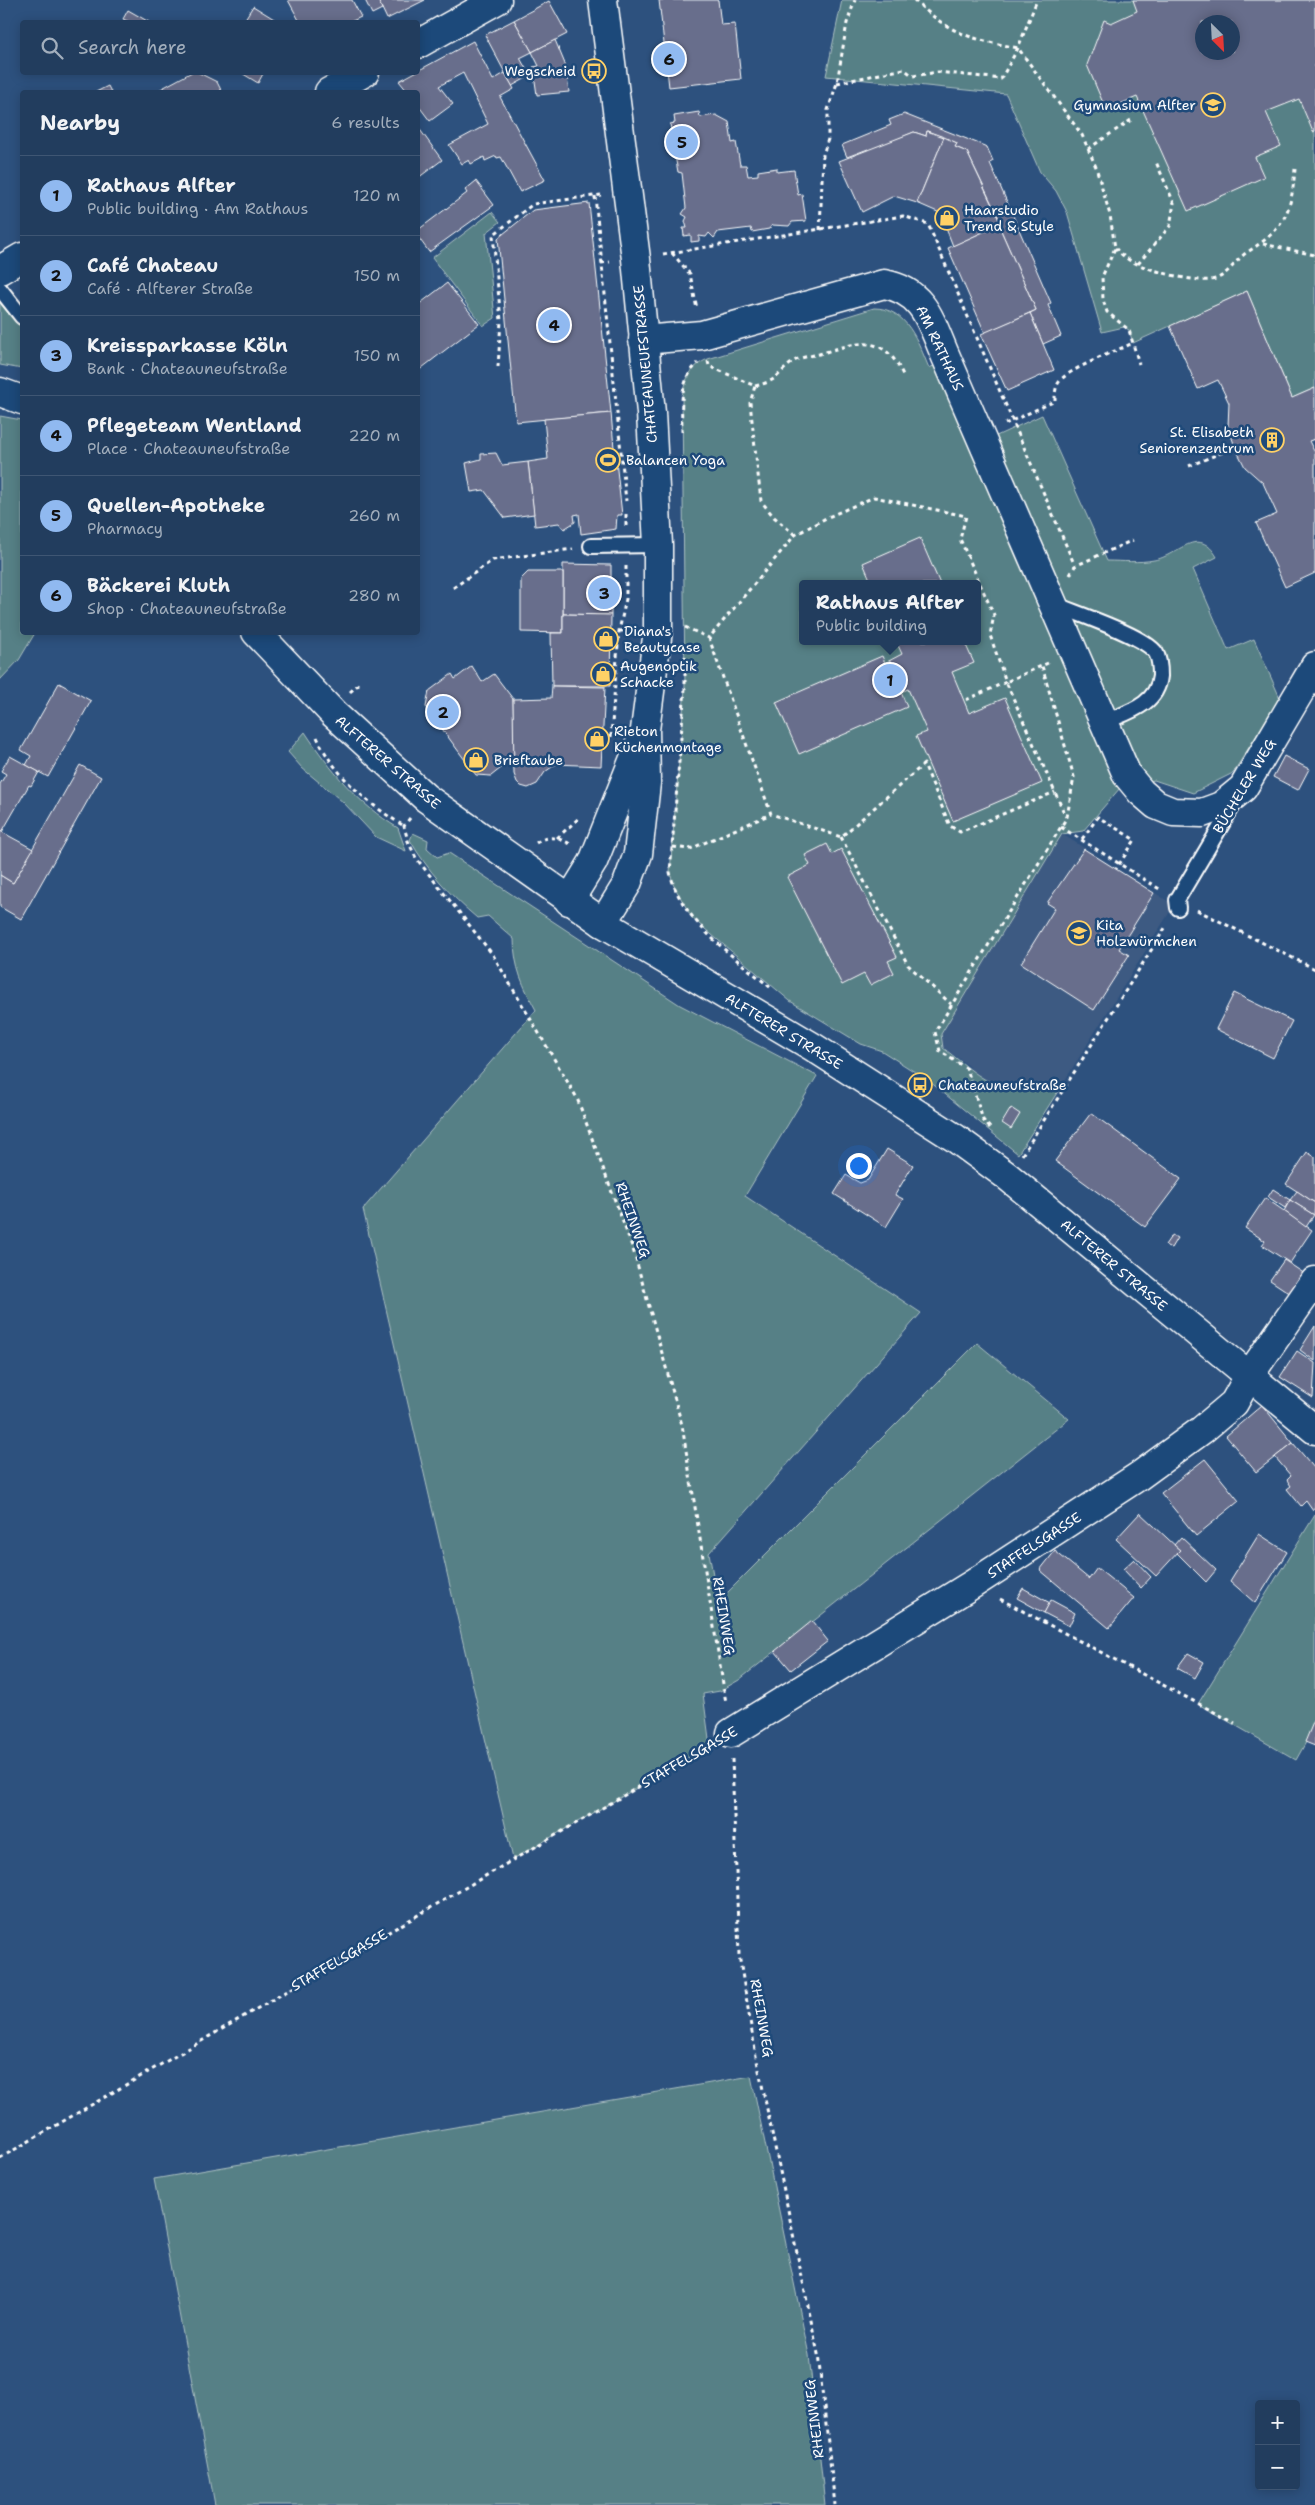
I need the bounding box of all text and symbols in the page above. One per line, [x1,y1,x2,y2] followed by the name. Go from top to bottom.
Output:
[1195,15,1240,60] north arrow
[20,20,420,75] search box
[38,34,66,62] icon: search
[78,35,187,60] text: Search here
[653,40,685,78] pin: 6
[581,58,607,84] bus stop icon: Wegscheid
[504,62,576,80] place label: Wegscheid
[1200,92,1226,118] school or university icon: Gymnasium Alfter
[1074,96,1196,114] place label: Gymnasium Alfter
[40,109,120,137] text: Nearby
[331,112,400,133] text: 6 results
[666,123,698,161] pin: 5
[87,173,236,198] text: Rathaus Alfter
[52,185,60,206] text: 1
[353,185,400,206] text: 120 m
[87,198,308,219] text: Public building · Am Rathaus
[964,201,1054,235] place label: Haarstudio Trend & Style
[934,205,960,231] shop icon: Haarstudio Trend & Style
[87,253,218,278] text: Café Chateau
[50,265,62,286] text: 2
[353,265,400,286] text: 150 m
[87,278,253,299] text: Café · Alfterer Straße
[629,284,661,444] street label: CHATEAUNEUFSTRASSE
[912,302,968,394] street label: AM RATHAUS
[538,306,570,344] pin: 4
[87,333,288,358] text: Kreissparkasse Köln
[50,345,62,366] text: 3
[353,345,400,366] text: 150 m
[87,358,288,379] text: Bank · Chateauneufstraße
[87,413,302,438] text: Pflegeteam Wentland
[1140,423,1254,457] place label: St. Elisabeth Seniorenzentrum
[50,425,62,446] text: 4
[348,425,400,446] text: 220 m
[1259,427,1285,453] building icon: St. Elisabeth Seniorenzentrum
[87,438,290,459] text: Place · Chateauneufstraße
[595,447,621,473] sports icon: Balancen Yoga
[626,451,725,469] place label: Balancen Yoga
[87,493,265,518] text: Quellen-Apotheke
[51,505,61,526] text: 5
[348,505,400,526] text: 260 m
[87,518,163,539] text: Pharmacy
[87,573,230,598] text: Bäckerei Kluth
[588,574,620,612] pin: 3
[799,580,981,645] popup
[50,585,62,606] text: 6
[348,585,400,606] text: 280 m
[816,590,964,615] text: Rathaus Alfter
[87,598,287,619] text: Shop · Chateauneufstraße
[816,615,927,636] text: Public building
[624,622,700,656] place label: Diana's Beautycase
[593,626,619,652] shop icon: Diana's Beautycase
[620,657,697,691] place label: Augenoptik Schacke
[590,661,616,687] shop icon: Augenoptik Schacke
[874,661,906,699] pin: 1
[427,693,459,731] pin: 2
[332,711,445,813] street label: ALFTERER STRASSE
[614,722,722,756] place label: Rieton Küchenmontage
[584,726,610,752] shop icon: Rieton Küchenmontage
[1209,735,1280,837] street label: BÜCHELER WEG
[463,747,489,773] shop icon: Brieftaube
[494,751,563,769] place label: Brieftaube
[1096,916,1197,950] place label: Kita Holzwürmchen
[1066,920,1092,946] school or university icon: Kita Holzwürmchen
[722,989,846,1073] street label: ALFTERER STRASSE
[907,1072,933,1098] bus stop icon: Chateauneufstraße
[938,1076,1067,1094] place label: Chateauneufstraße
[846,1153,872,1179] your location
[612,1180,655,1261] street label: RHEINWEG
[1057,1215,1171,1315] street label: ALFTERER STRASSE
[984,1508,1085,1582] street label: STAFFELSGASSE
[709,1575,739,1657] street label: RHEINWEG
[637,1722,741,1792] street label: STAFFELSGASSE
[287,1925,391,1995] street label: STAFFELSGASSE
[746,1977,778,2059] street label: RHEINWEG
[800,2378,828,2459] street label: RHEINWEG
[1255,2400,1300,2490] map controls
[1255,2400,1300,2445] button: +
[1255,2445,1300,2490] button: −

